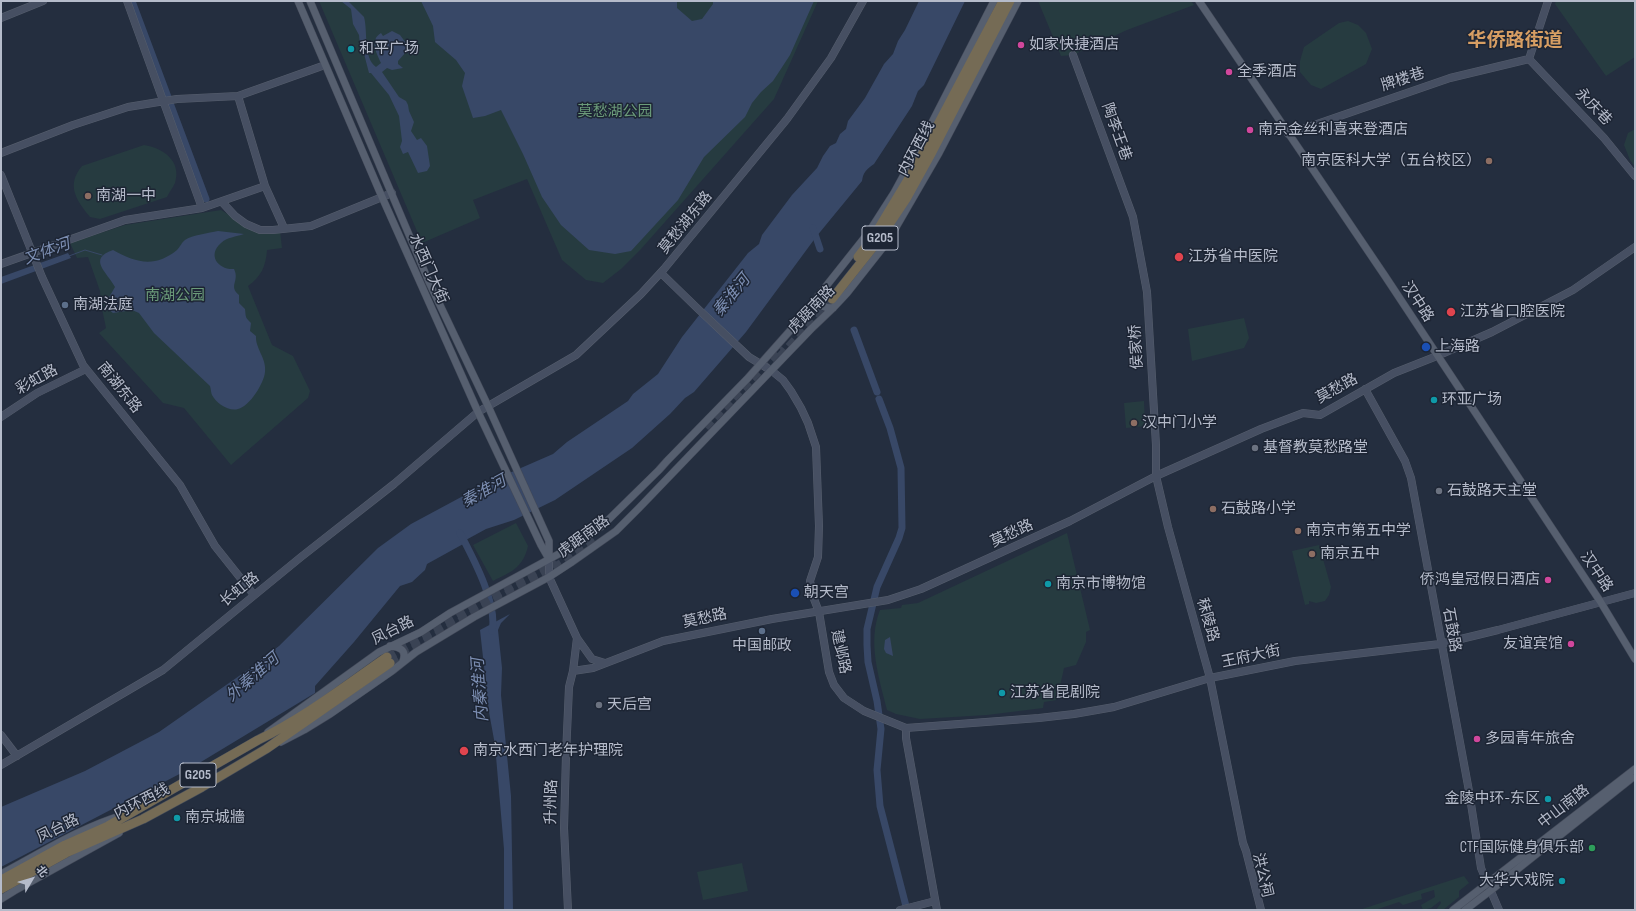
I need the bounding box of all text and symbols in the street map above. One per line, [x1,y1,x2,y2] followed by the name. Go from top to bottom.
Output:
[1468,30,1562,52] district label: 华侨路街道
[1029,36,1119,54] place label: 如家快捷酒店
[359,40,419,58] place label: 和平广场
[1016,40,1026,50] marker: 如家快捷酒店
[346,44,356,54] marker: 和平广场
[1237,63,1297,81] place label: 全季酒店
[1379,64,1427,96] street label: 牌楼巷
[1224,67,1234,77] marker: 全季酒店
[1571,85,1615,129] street label: 永庆巷
[1097,101,1135,163] street label: 陶李王巷
[578,103,652,121] park label: 莫愁湖公园
[895,118,939,180] street label: 内环西线
[1258,121,1408,139] place label: 南京金丝利喜来登酒店
[1245,125,1255,135] marker: 南京金丝利喜来登酒店
[1301,152,1481,170] place label: 南京医科大学（五台校区）
[1484,156,1494,166] marker: 南京医科大学（五台校区）
[96,187,156,205] place label: 南湖一中
[655,188,717,258] street label: 莫愁湖东路
[83,191,93,201] marker: 南湖一中
[862,226,898,250] road number: G205
[405,231,451,307] street label: 水西门大街
[21,235,73,269] water label: 文体河
[1188,248,1278,266] place label: 江苏省中医院
[1173,251,1185,263] marker: 江苏省中医院
[709,271,755,321] water label: 秦淮河
[1397,278,1437,326] street label: 汉中路
[785,282,839,338] street label: 虎踞南路
[145,287,205,305] park label: 南湖公园
[73,296,133,314] place label: 南湖法庭
[60,300,70,310] marker: 南湖法庭
[1460,303,1565,321] place label: 江苏省口腔医院
[1445,306,1457,318] marker: 江苏省口腔医院
[1127,324,1147,370] street label: 侯家桥
[1435,338,1480,356] place label: 上海路
[1420,341,1432,353] marker: 上海路
[93,359,145,417] street label: 南湖东路
[13,361,61,399] street label: 彩虹路
[1313,370,1361,408] street label: 莫愁路
[1442,391,1502,409] place label: 环亚广场
[1429,395,1439,405] marker: 环亚广场
[1142,414,1217,432] place label: 汉中门小学
[1129,418,1139,428] marker: 汉中门小学
[1263,439,1368,457] place label: 基督教莫愁路堂
[1250,443,1260,453] marker: 基督教莫愁路堂
[458,472,510,512] water label: 秦淮河
[1447,482,1537,500] place label: 石鼓路天主堂
[1434,486,1444,496] marker: 石鼓路天主堂
[1221,500,1296,518] place label: 石鼓路小学
[1208,504,1218,514] marker: 石鼓路小学
[554,512,614,562] street label: 虎踞南路
[988,516,1036,552] street label: 莫愁路
[1306,522,1411,540] place label: 南京市第五中学
[1293,526,1303,536] marker: 南京市第五中学
[1320,545,1380,563] place label: 南京五中
[1576,548,1616,596] street label: 汉中路
[1307,549,1317,559] marker: 南京五中
[217,569,263,611] street label: 长虹路
[1420,571,1540,589] place label: 侨鸿皇冠假日酒店
[1056,575,1146,593] place label: 南京市博物馆
[1543,575,1553,585] marker: 侨鸿皇冠假日酒店
[1043,579,1053,589] marker: 南京市博物馆
[804,584,849,602] place label: 朝天宫
[789,587,801,599] marker: 朝天宫
[1192,596,1222,644] street label: 秣陵路
[681,606,729,632] street label: 莫愁路
[1438,606,1464,654] street label: 石鼓路
[369,613,417,649] street label: 凤台路
[757,626,767,636] marker: 中国邮政
[827,628,853,676] street label: 建邺路
[1503,635,1563,653] place label: 友谊宾馆
[732,637,792,655] place label: 中国邮政
[1566,639,1576,649] marker: 友谊宾馆
[1220,642,1282,672] street label: 王府大街
[223,650,283,706] water label: 外秦淮河
[469,657,493,723] water label: 内秦淮河
[1010,684,1100,702] place label: 江苏省昆剧院
[997,688,1007,698] marker: 江苏省昆剧院
[607,696,652,714] place label: 天后宫
[594,700,604,710] marker: 天后宫
[1485,730,1575,748] place label: 多园青年旅舍
[1472,734,1482,744] marker: 多园青年旅舍
[473,742,623,760] place label: 南京水西门老年护理院
[458,745,470,757] marker: 南京水西门老年护理院
[180,763,216,787] road number: G205
[543,779,561,825] street label: 升州路
[111,780,173,824] street label: 内环西线
[1535,781,1593,833] street label: 中山南路
[1444,790,1540,808] place label: 金陵中环-东区
[1543,794,1553,804] marker: 金陵中环-东区
[185,809,245,827] place label: 南京城牆
[34,811,82,847] street label: 凤台路
[172,813,182,823] marker: 南京城牆
[1460,839,1584,857] place label: CTF国际健身俱乐部
[1587,843,1597,853] marker: CTF国际健身俱乐部
[1248,851,1276,899] street label: 洪公祠
[12,859,52,899] north arrow
[33,863,50,880] text: 北
[1479,872,1554,890] place label: 大华大戏院
[1557,876,1567,886] marker: 大华大戏院

